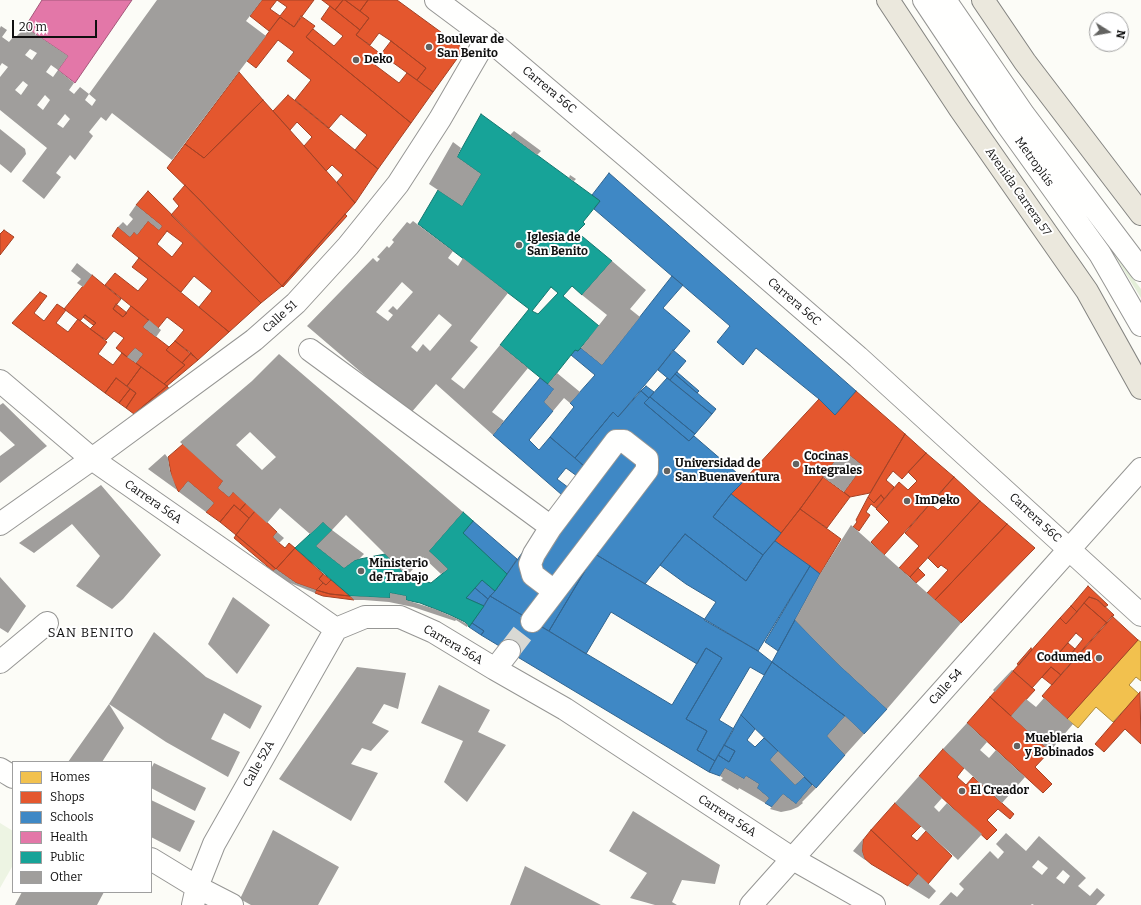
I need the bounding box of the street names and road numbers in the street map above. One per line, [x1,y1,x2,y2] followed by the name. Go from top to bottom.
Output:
[519,63,579,117] street label: Carrera 56C
[1011,135,1057,189] street label: Metroplús
[982,145,1054,239] street label: Avenida Carrera 57
[764,275,824,329] street label: Carrera 56C
[260,298,300,336] street label: Calle 51
[122,477,184,527] street label: Carrera 56A
[1006,490,1064,546] street label: Carrera 56C
[421,622,485,668] street label: Carrera 56A
[926,666,966,708] street label: Calle 54
[240,738,278,790] street label: Calle 52A
[695,792,759,840] street label: Carrera 56A

